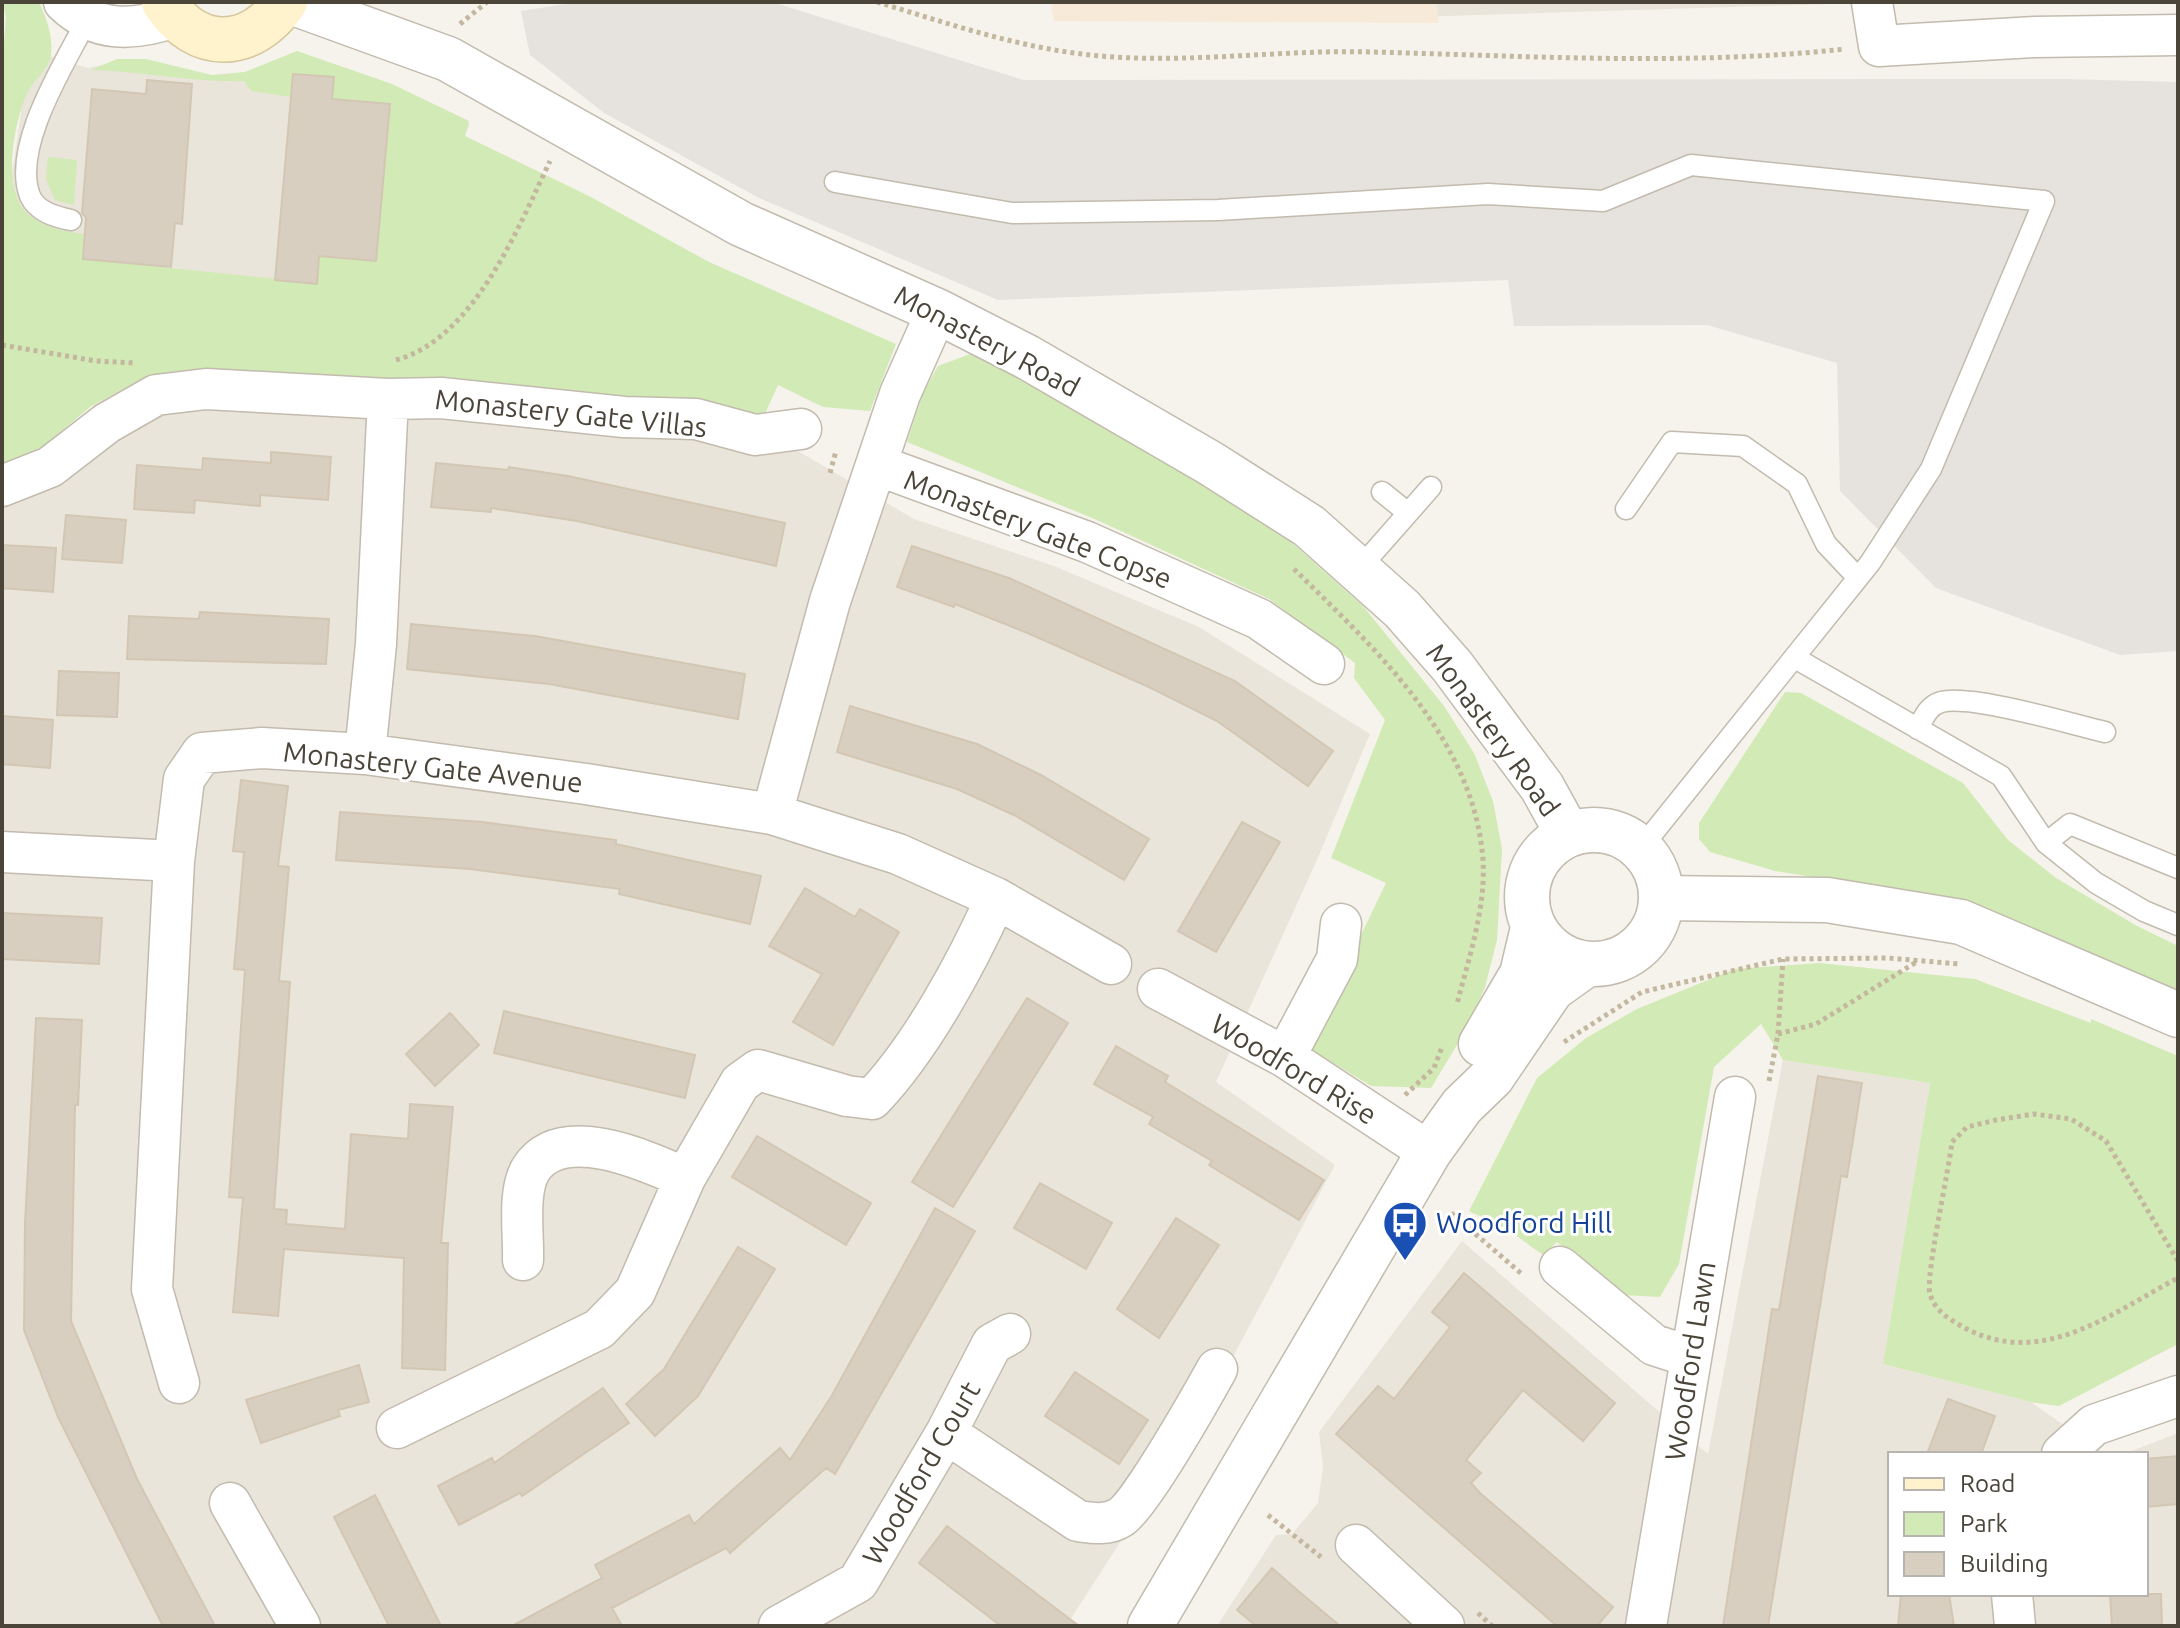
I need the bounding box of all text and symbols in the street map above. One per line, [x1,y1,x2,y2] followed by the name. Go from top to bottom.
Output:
[889,279,1085,402] street label: Monastery Road
[434,383,709,442] street label: Monastery Gate Villas
[900,463,1176,594] street label: Monastery Gate Copse
[1421,638,1566,822] street label: Monastery Road
[282,735,584,798] street label: Monastery Gate Avenue
[1206,1007,1382,1130] street label: Woodford Rise
[1381,1199,1429,1262] bus stop icon: Woodford Hill
[1436,1207,1612,1238] place label: Woodford Hill
[1658,1259,1721,1463] street label: Woodford Lawn
[856,1376,986,1570] street label: Woodford Court
[1888,1452,2148,1596] legend
[1960,1470,2015,1497] text: Road
[1960,1510,2008,1537] text: Park
[1960,1550,2048,1577] text: Building

